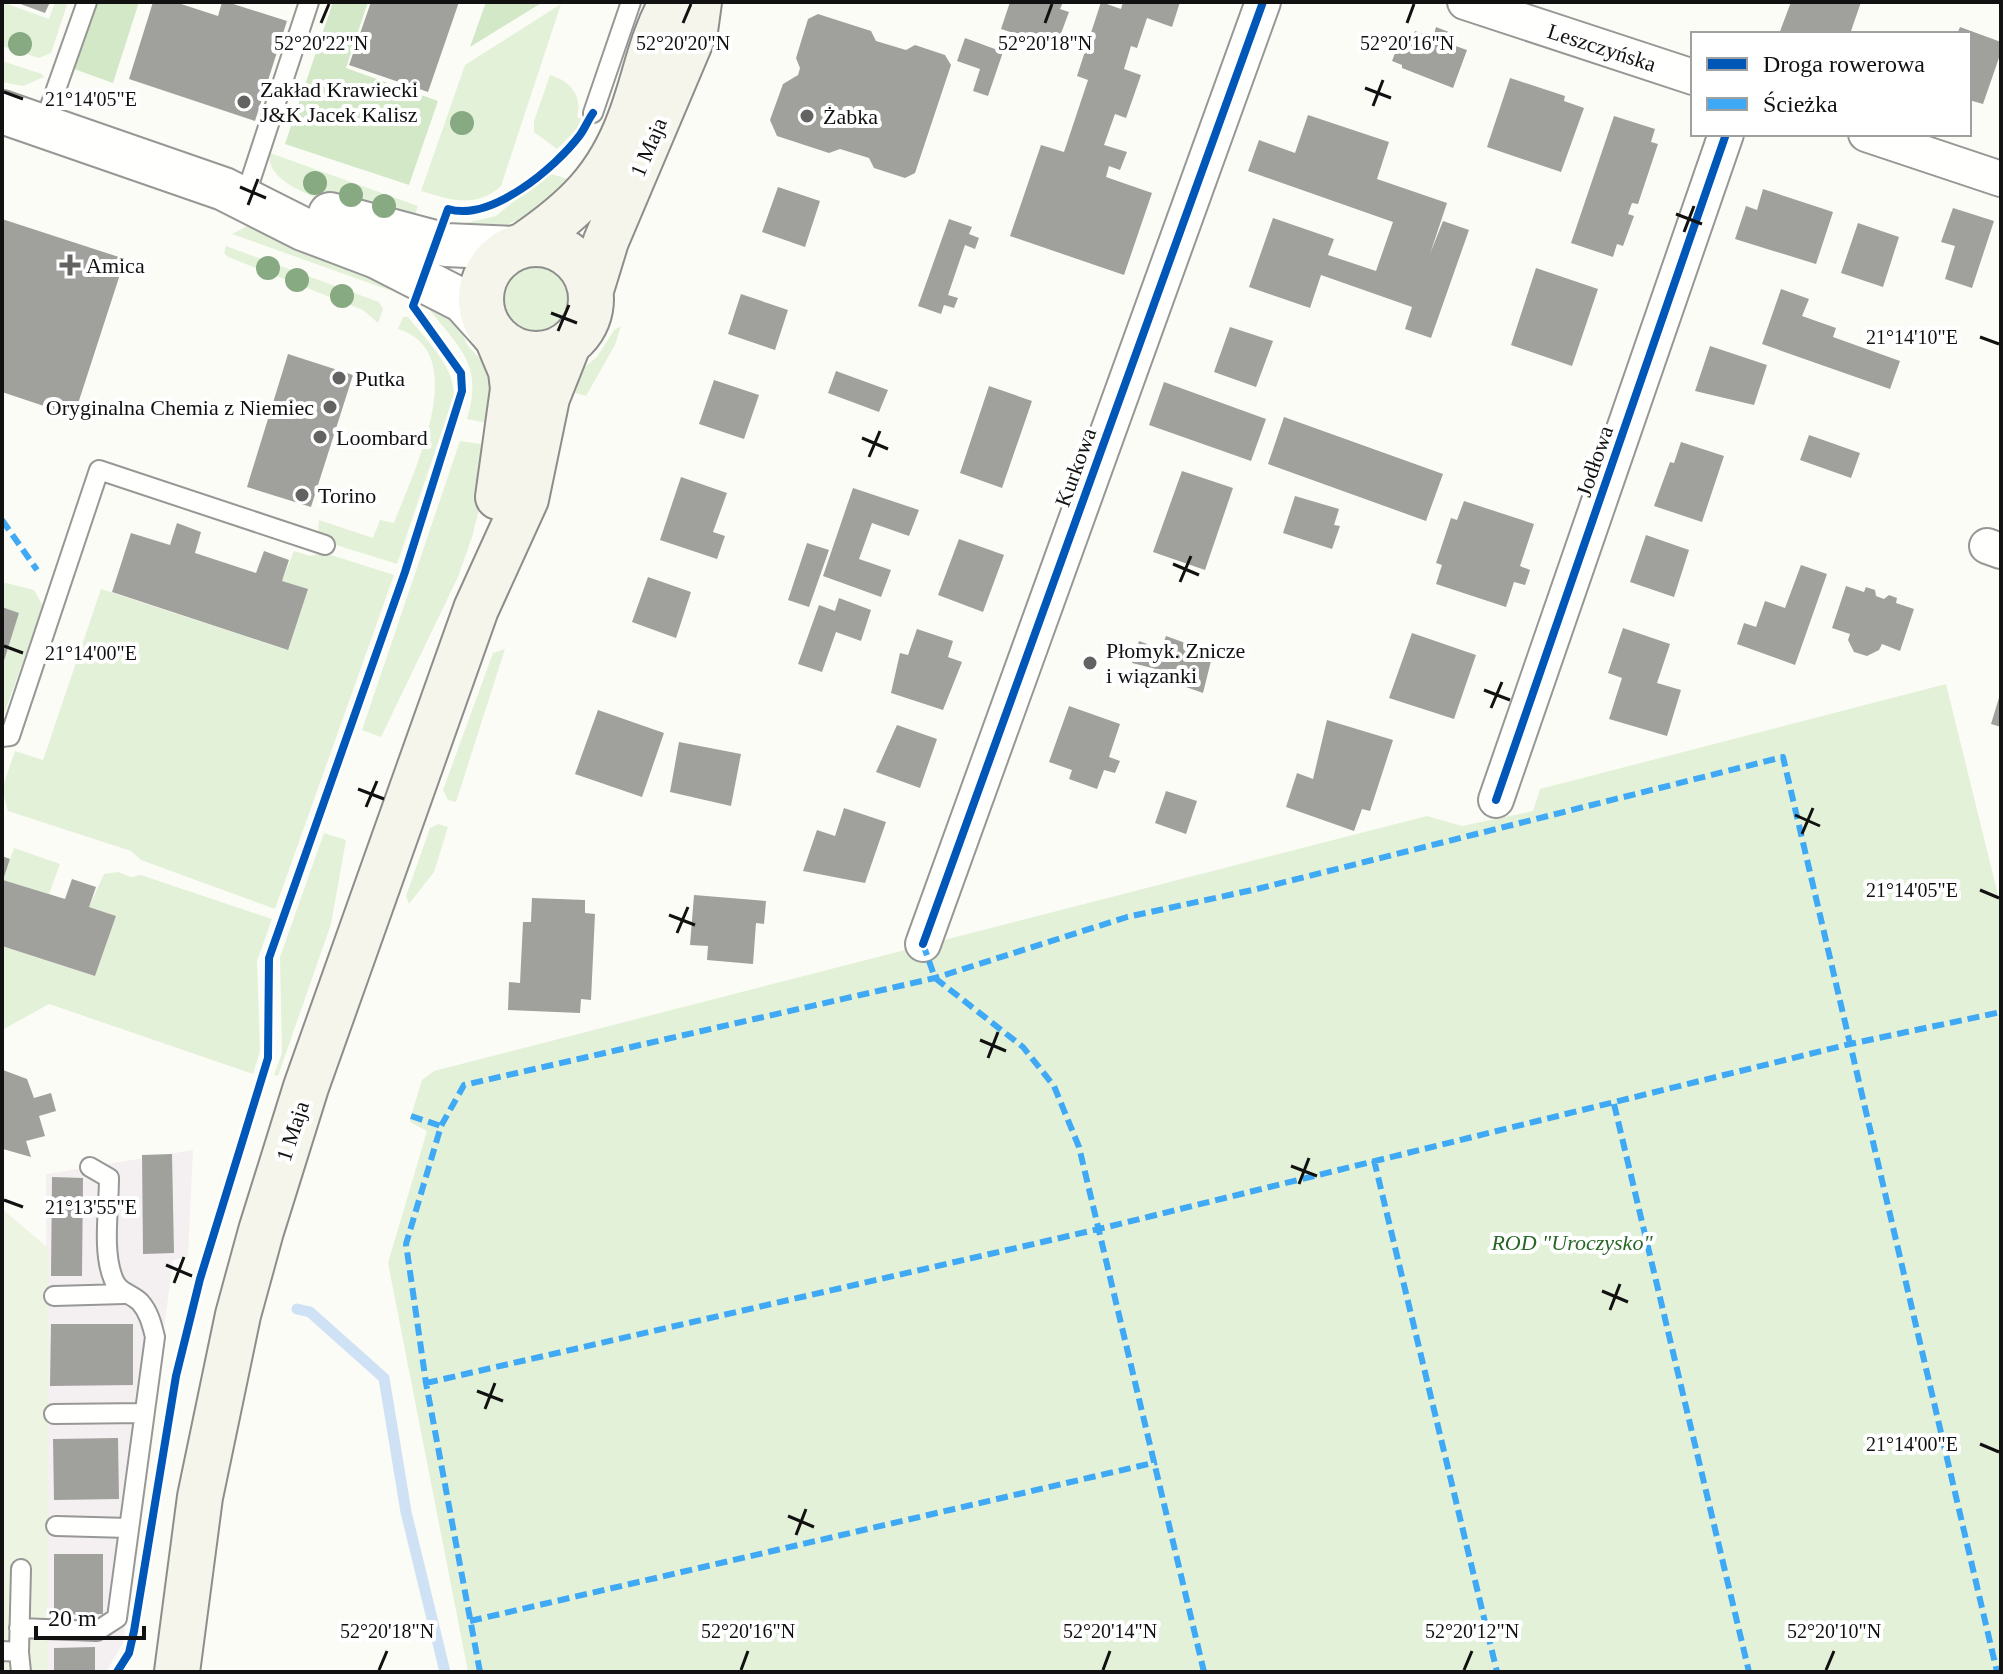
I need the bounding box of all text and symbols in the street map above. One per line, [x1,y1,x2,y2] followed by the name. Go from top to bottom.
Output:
[1545,18,1659,77] street label: Leszczyńska
[274,32,368,54] text: 52°20'22"N
[636,32,730,54] text: 52°20'20"N
[998,32,1092,54] text: 52°20'18"N
[1360,32,1454,54] text: 52°20'16"N
[1691,32,1971,136] legend
[1763,51,1925,77] text: Droga rowerowa
[260,77,418,127] place label: Zakład Krawiecki J&K Jacek Kalisz
[45,88,137,110] text: 21°14'05"E
[1763,91,1838,117] text: Ścieżka
[235,93,253,111] marker: Zakład Krawiecki J&K Jacek Kalisz
[823,104,878,129] place label: Żabka
[798,107,816,125] marker: Żabka
[625,114,672,180] street label: 1 Maja
[86,253,145,278] place label: Amica
[61,256,79,274] marker: Amica
[1866,326,1958,348] text: 21°14'10"E
[355,366,405,391] place label: Putka
[330,369,348,387] marker: Putka
[46,395,314,420] place label: Oryginalna Chemia z Niemiec
[321,398,339,416] marker: Oryginalna Chemia z Niemiec
[1571,422,1618,500] street label: Jodłowa
[1050,424,1101,510] street label: Kurkowa
[336,425,428,450] place label: Loombard
[311,428,329,446] marker: Loombard
[318,483,376,508] place label: Torino
[293,486,311,504] marker: Torino
[1106,638,1245,688] place label: Płomyk. Znicze i wiązanki
[45,642,137,664] text: 21°14'00"E
[1081,654,1099,672] marker: Płomyk. Znicze i wiązanki
[1866,879,1958,901] text: 21°14'05"E
[271,1098,314,1164] street label: 1 Maja
[45,1196,137,1218] text: 21°13'55"E
[1490,1230,1653,1255] park label: ROD "Uroczysko"
[1866,1433,1958,1455] text: 21°14'00"E
[36,1590,144,1640] scale bar
[48,1605,97,1631] text: 20 m
[340,1620,434,1642] text: 52°20'18"N
[701,1620,795,1642] text: 52°20'16"N
[1063,1620,1157,1642] text: 52°20'14"N
[1425,1620,1519,1642] text: 52°20'12"N
[1787,1620,1881,1642] text: 52°20'10"N

